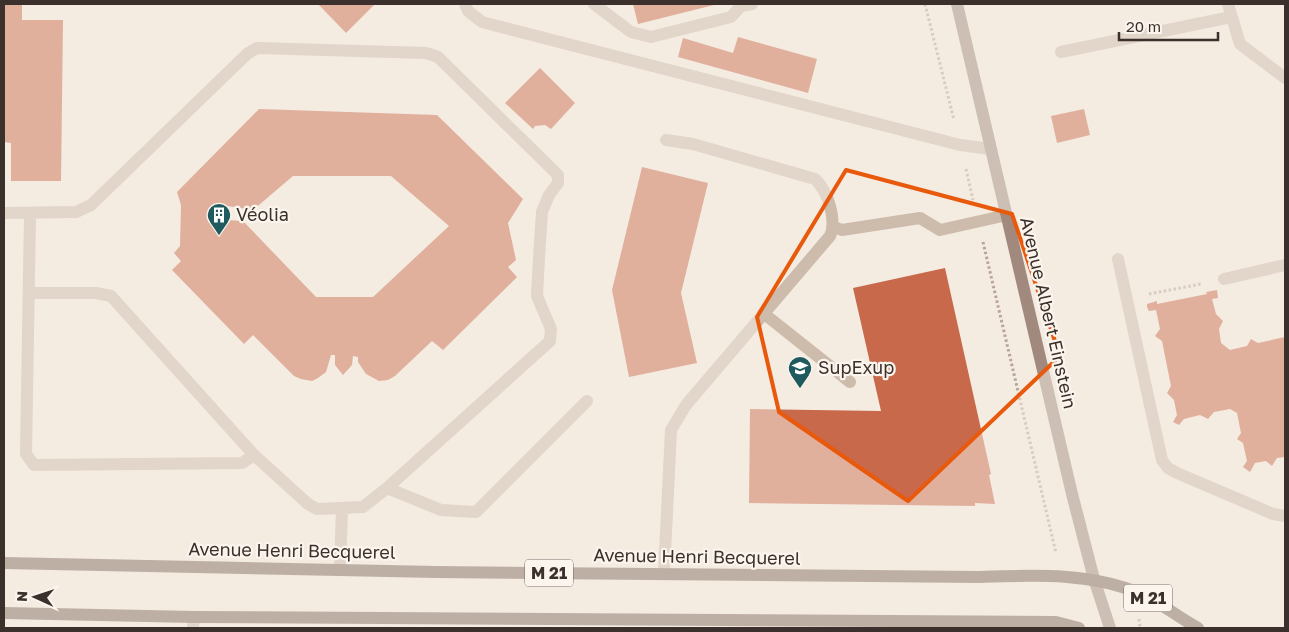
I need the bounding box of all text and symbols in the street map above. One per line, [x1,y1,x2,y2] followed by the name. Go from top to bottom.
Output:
[1119,10,1218,42] scale bar
[1126,17,1161,35] text: 20 m
[206,202,232,236] building icon: Véolia
[236,203,289,225] place label: Véolia
[1016,215,1082,411] street label: Avenue Albert Einstein
[787,355,813,389] school or university icon: SupExup
[818,356,894,378] place label: SupExup
[188,537,396,563] street label: Avenue Henri Becquerel
[593,543,801,569] street label: Avenue Henri Becquerel
[525,560,573,586] road number: M 21
[10,572,60,622] north arrow
[1124,584,1172,612] road number: M 21
[13,591,30,602] text: N

